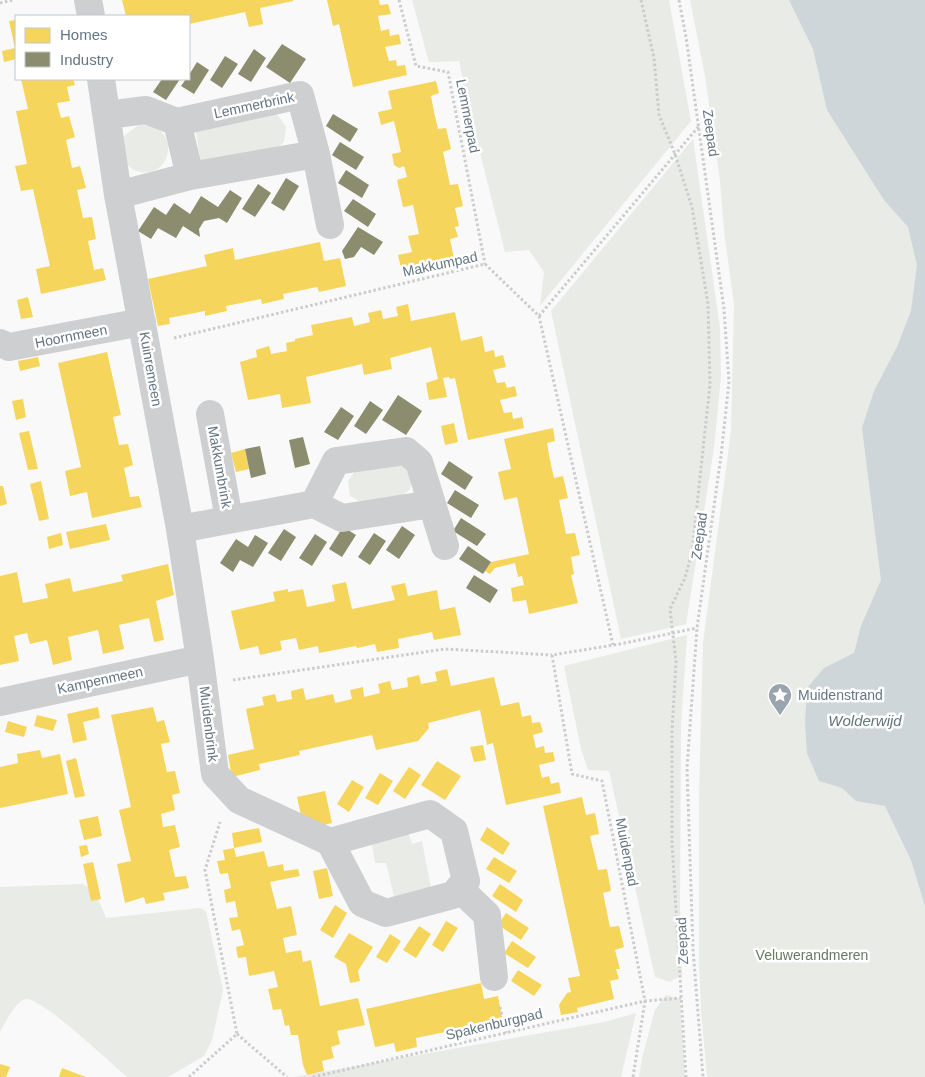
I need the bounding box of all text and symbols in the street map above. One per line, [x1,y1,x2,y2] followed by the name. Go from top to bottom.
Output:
[15,15,190,80] legend
[60,26,108,43] text: Homes
[60,51,114,68] text: Industry
[453,78,483,154] street label: Lemmerpad
[212,88,297,121] street label: Lemmerbrink
[700,108,722,158] street label: Zeepad
[401,248,479,280] street label: Makkumpad
[34,321,108,351] street label: Hoornmeen
[137,330,165,408] street label: Kuinremeen
[205,425,235,510] street label: Makkumbrink
[688,511,710,561] street label: Zeepad
[56,663,144,697] street label: Kampenmeen
[767,682,793,716] place icon: Muidenstrand
[196,685,222,764] street label: Muidenbrink
[798,687,883,703] place label: Muidenstrand
[828,712,902,729] water label: Wolderwijd
[613,816,641,888] street label: Muidenpad
[673,917,691,965] street label: Zeepad
[756,947,868,963] park label: Veluwerandmeren
[444,1005,544,1043] street label: Spakenburgpad

